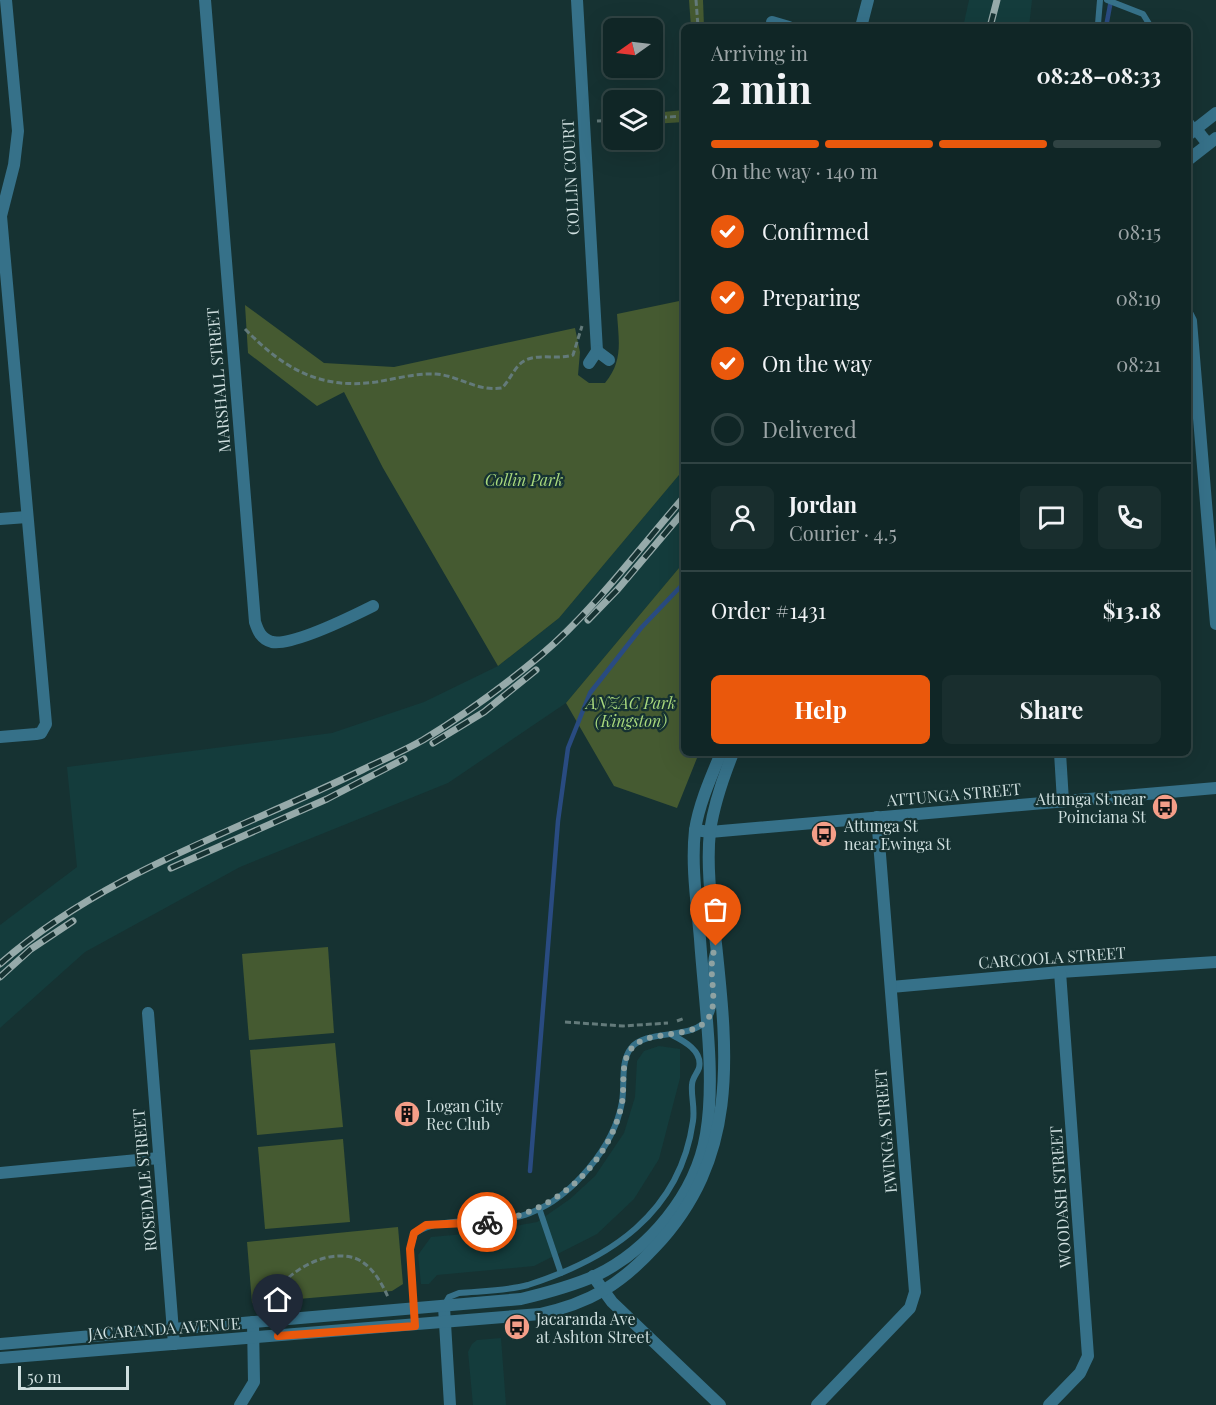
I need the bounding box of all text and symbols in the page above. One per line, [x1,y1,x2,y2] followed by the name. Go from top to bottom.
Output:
[603,18,663,78] north arrow
[603,18,663,150] map controls
[711,39,808,66] text: Arriving in
[1037,60,1161,90] text: 08:28–08:33
[711,62,812,114] text: 2 min
[603,90,663,150] button: layers
[556,118,584,236] street label: COLLIN COURT
[711,157,878,184] text: On the way · 140 m
[711,215,744,248] icon: check
[762,216,869,246] text: Confirmed
[1118,218,1161,245] text: 08:15
[711,281,744,314] icon: check
[762,282,860,312] text: Preparing
[1116,284,1161,311] text: 08:19
[201,306,235,454] street label: MARSHALL STREET
[711,347,744,380] icon: check
[762,348,872,378] text: On the way
[1116,350,1161,377] text: 08:21
[762,414,857,444] text: Delivered
[485,469,563,490] park label: Collin Park
[711,486,774,549] button: person
[1020,486,1083,549] button: chat
[1098,486,1161,549] button: phone
[789,489,857,519] text: Jordan
[789,519,897,546] text: Courier · 4.5
[711,595,826,625] text: Order #1431
[1103,595,1161,625] text: $13.18
[711,675,930,744] button: Help
[942,675,1161,744] button: Share
[584,692,676,731] park label: ANZAC Park (Kingston)
[885,778,1022,810] street label: ATTUNGA STREET
[1035,788,1146,827] place label: Attunga St near Poinciana St
[1150,792,1180,822] bus stop icon: Attunga St near Poinciana St
[843,815,951,854] place label: Attunga St near Ewinga St
[809,819,839,849] bus stop icon: Attunga St near Ewinga St
[690,884,741,946] pin
[699,893,732,926] icon: bag
[978,941,1126,973] street label: CARCOOLA STREET
[869,1068,901,1194] street label: EWINGA STREET
[426,1095,503,1134] place label: Logan City Rec Club
[392,1099,422,1129] building icon: Logan City Rec Club
[127,1108,161,1252] street label: ROSEDALE STREET
[1045,1125,1076,1270] street label: WOODASH STREET
[457,1192,517,1252] courier
[471,1206,504,1239] icon: bike
[252,1274,303,1336] pin
[261,1283,294,1316] icon: home
[535,1308,651,1347] place label: Jacaranda Ave at Ashton Street
[86,1312,241,1344] street label: JACARANDA AVENUE
[502,1312,532,1342] bus stop icon: Jacaranda Ave at Ashton Street
[18,1363,129,1390] scale bar
[27,1366,61,1387] text: 50 m

